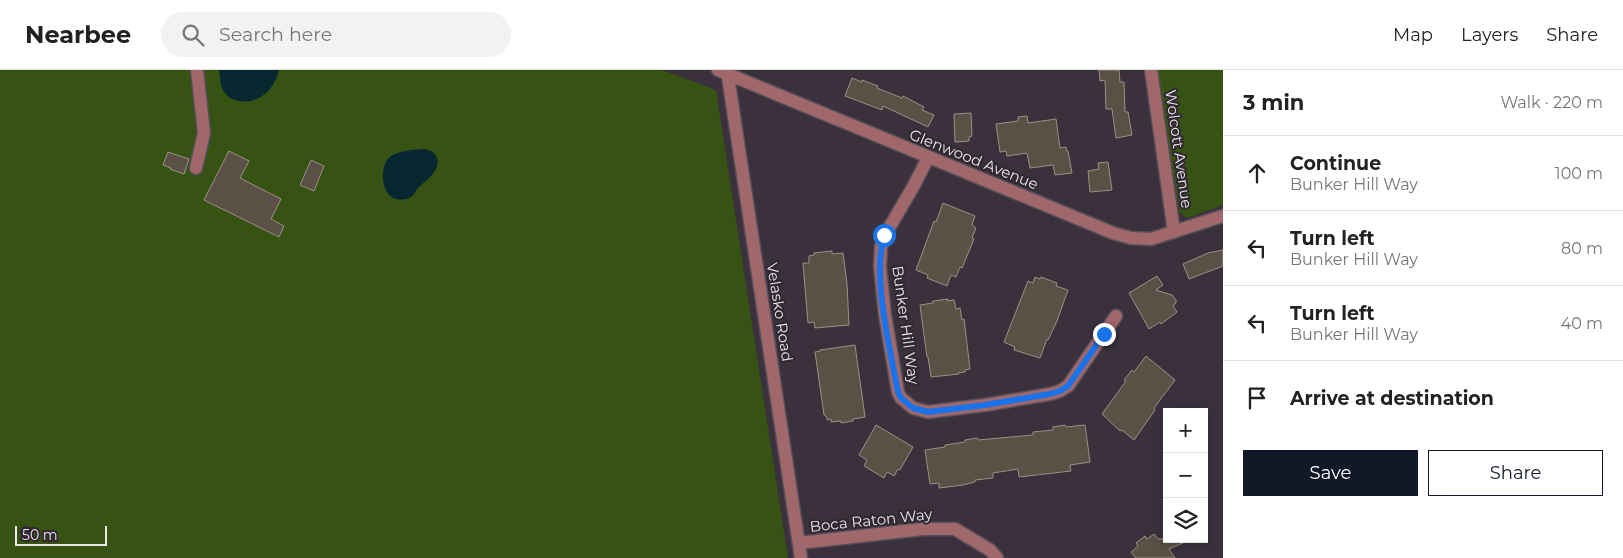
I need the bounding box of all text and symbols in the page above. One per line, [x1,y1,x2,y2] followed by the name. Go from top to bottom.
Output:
[161,12,511,57] search box
[25,20,131,49] text: Nearbee
[179,21,207,49] icon: search
[219,23,332,46] text: Search here
[1393,24,1433,46] text: Map
[1461,24,1518,46] text: Layers
[1546,24,1598,46] text: Share
[1161,89,1197,209] street label: Wolcott Avenue
[1243,90,1304,115] text: 3 min
[1500,93,1603,112] text: Walk · 220 m
[907,124,1041,194] street label: Glenwood Avenue
[1290,152,1381,175] text: Continue
[1243,159,1271,187] icon: ahead
[1555,164,1603,183] text: 100 m
[1290,175,1418,194] text: Bunker Hill Way
[873,224,896,247] route start
[1290,227,1375,250] text: Turn left
[1243,234,1271,262] icon: left
[1561,239,1603,258] text: 80 m
[1290,250,1418,269] text: Bunker Hill Way
[763,261,797,363] street label: Velasko Road
[888,264,924,387] street label: Bunker Hill Way
[1290,302,1375,325] text: Turn left
[1243,309,1271,337] icon: left
[1561,314,1603,333] text: 40 m
[1093,323,1116,346] route end
[1290,325,1418,344] text: Bunker Hill Way
[1243,384,1271,412] icon: arrive
[1290,387,1494,410] text: Arrive at destination
[1163,408,1208,543] map controls
[1163,408,1208,453] button: +
[1243,450,1418,496] button: Save
[1428,450,1603,496] button: Share
[1163,453,1208,498] button: −
[1163,498,1208,543] button: layers
[809,504,934,536] street label: Boca Raton Way
[15,523,108,546] scale bar
[22,526,58,544] text: 50 m

